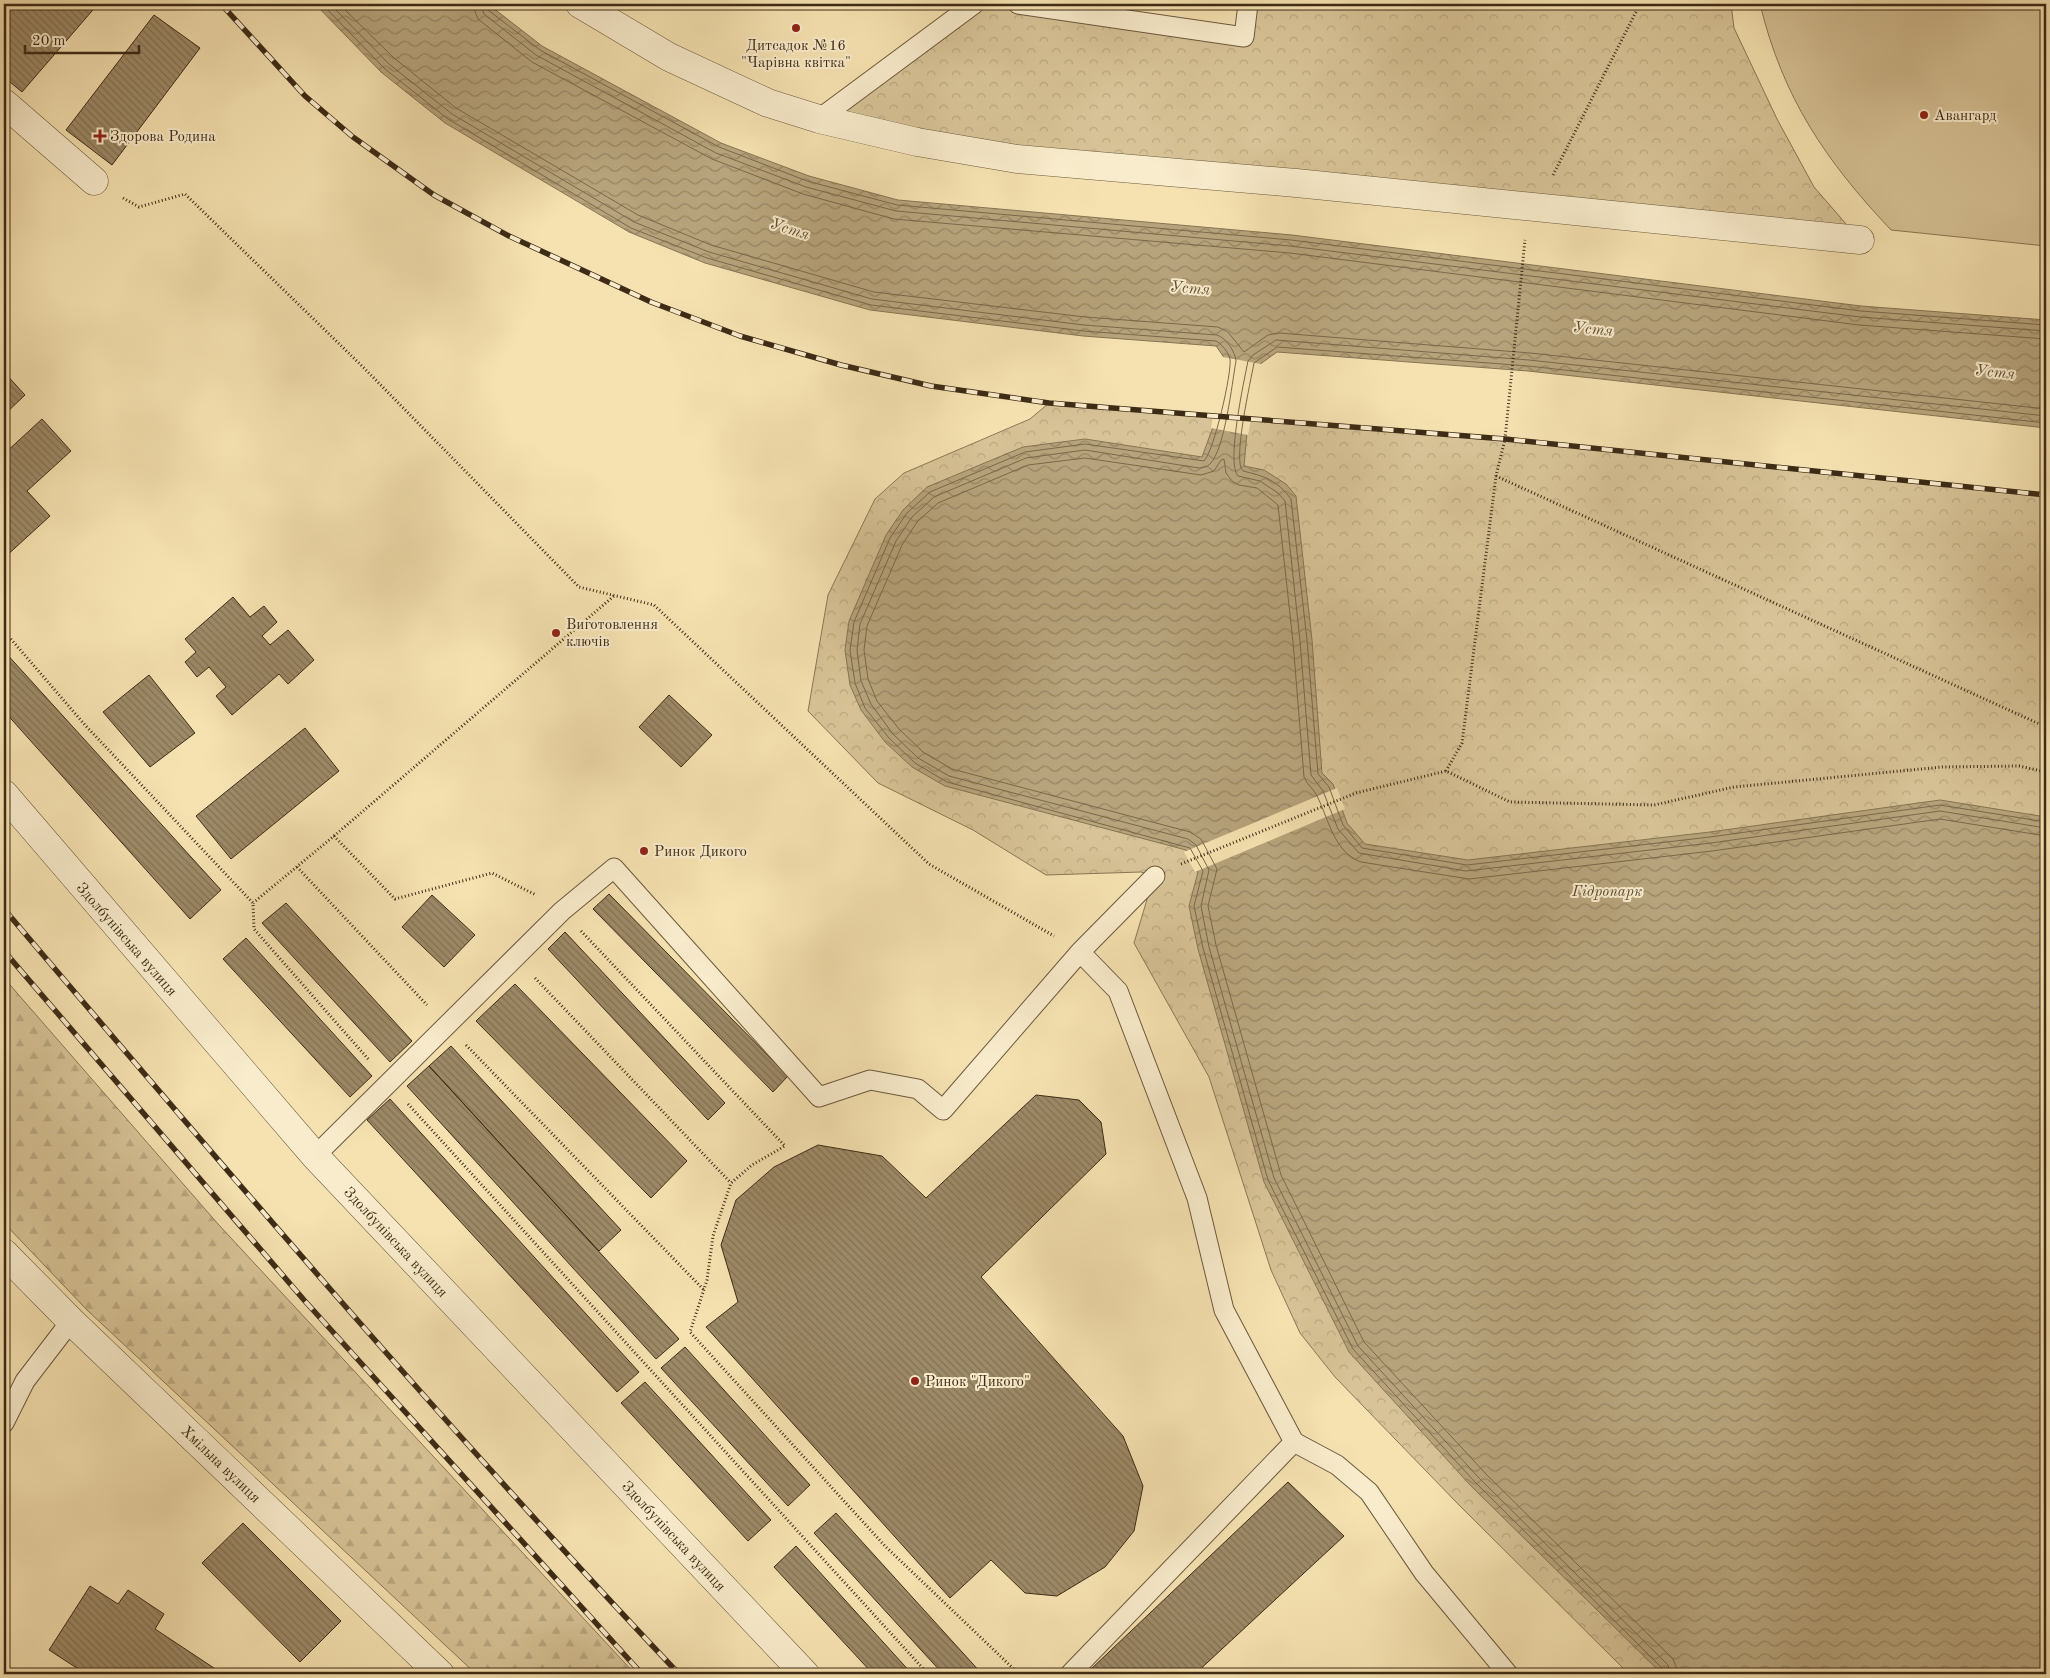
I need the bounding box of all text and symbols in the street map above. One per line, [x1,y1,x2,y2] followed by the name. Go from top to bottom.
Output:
[25,22,139,54] scale bar
[790,22,802,34] marker: Дитсадок №16 "Чарівна квітка"
[32,34,66,49] text: 20 m
[741,39,851,71] place label: Дитсадок №16 "Чарівна квітка"
[1918,109,1930,121] marker: Авангард
[1934,109,1997,124] place label: Авангард
[94,130,106,142] marker: Здорова Родина
[110,130,216,145] place label: Здорова Родина
[767,216,812,244] water label: Устя
[1169,279,1211,299] water label: Устя
[1572,320,1614,340] water label: Устя
[1974,363,2016,383] water label: Устя
[566,618,658,650] place label: Виготовлення ключів
[550,627,562,639] marker: Виготовлення ключів
[638,845,650,857] marker: Ринок Дикого
[654,845,747,860] place label: Ринок Дикого
[73,881,179,1000] street label: Здолбунівська вулиця
[1571,885,1642,900] park label: Гідропарк
[340,1185,450,1301] street label: Здолбунівська вулиця
[909,1375,921,1387] marker: Ринок "Дикого"
[925,1375,1030,1390] place label: Ринок "Дикого"
[178,1424,263,1507] street label: Хмільна вулиця
[618,1479,728,1595] street label: Здолбунівська вулиця

